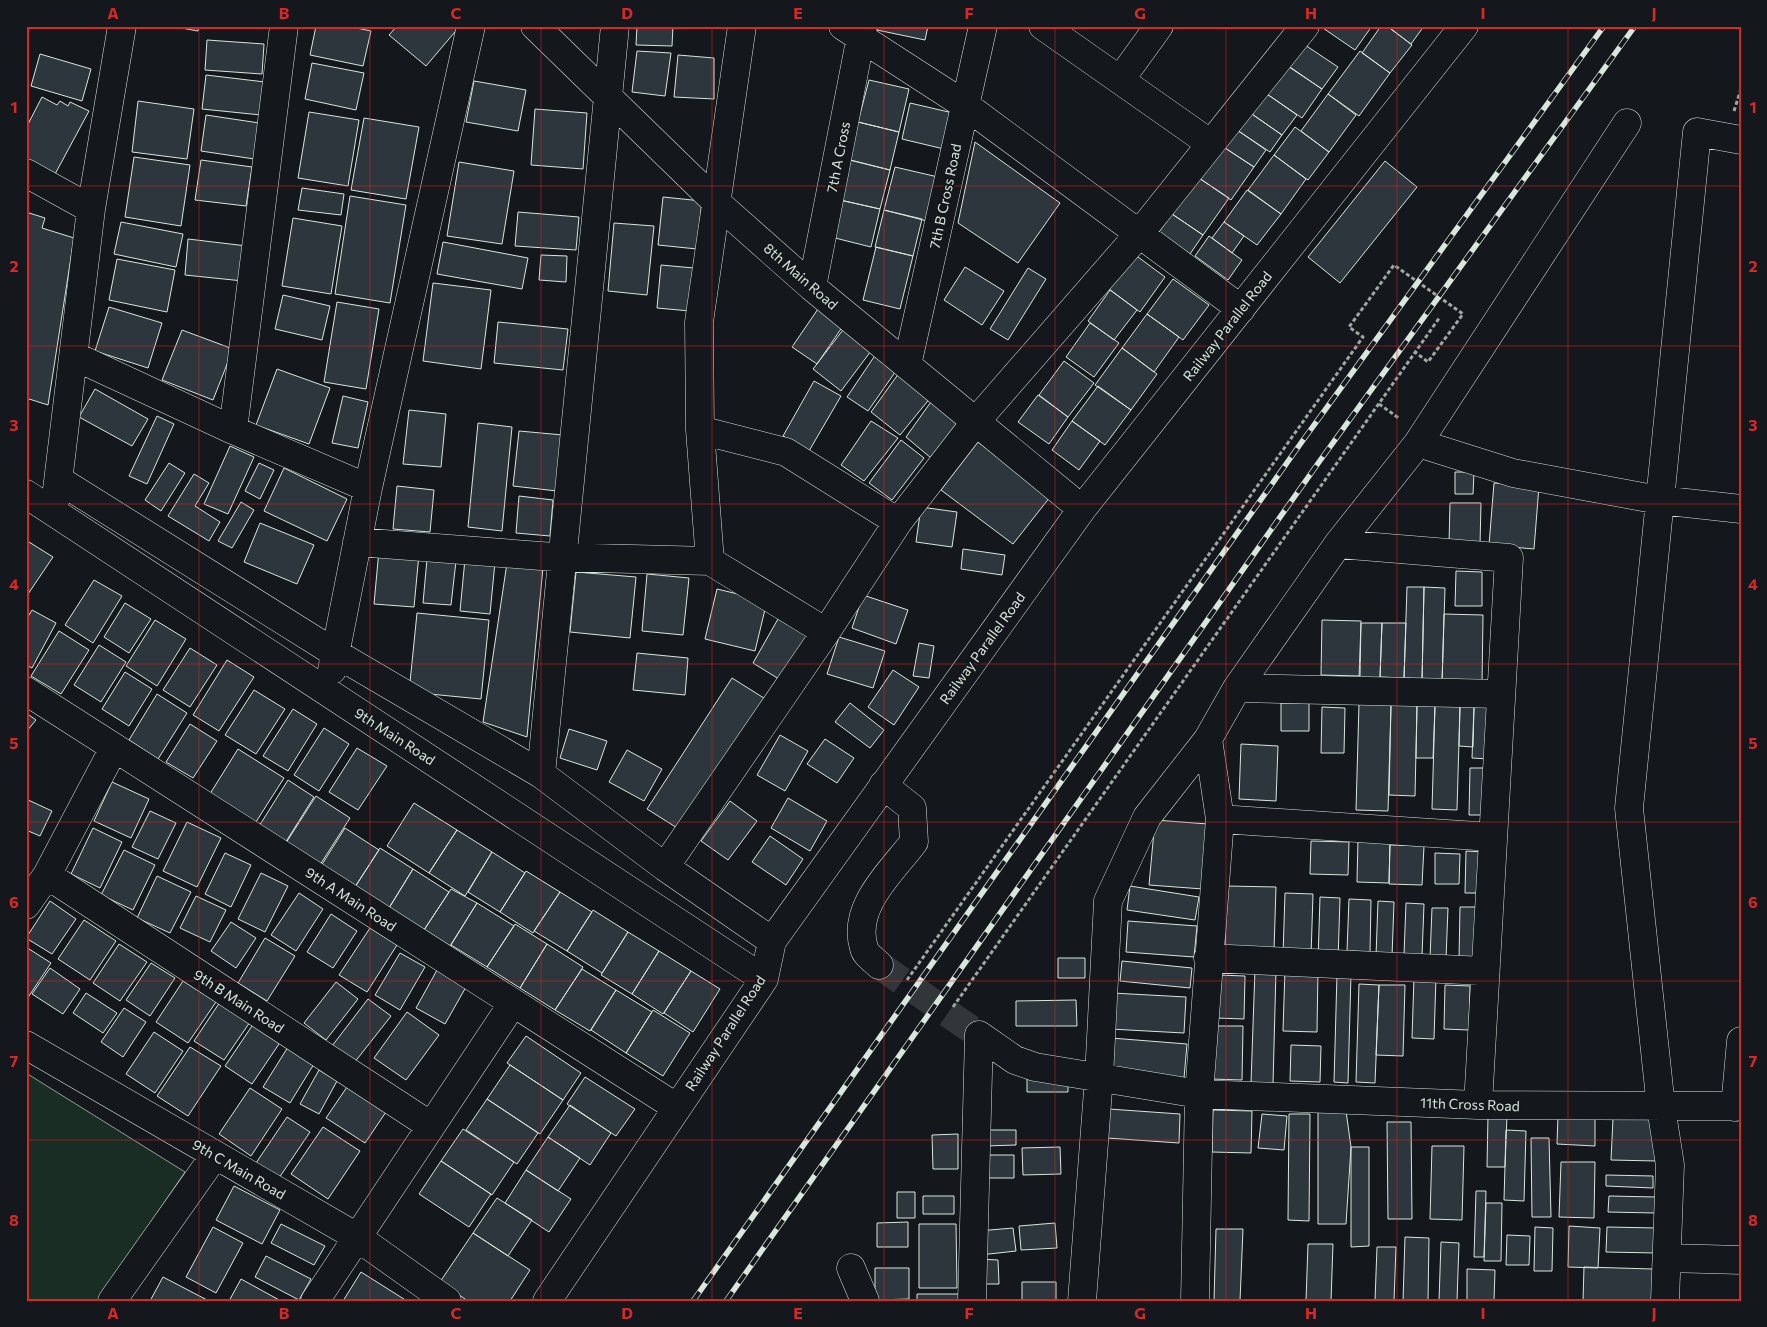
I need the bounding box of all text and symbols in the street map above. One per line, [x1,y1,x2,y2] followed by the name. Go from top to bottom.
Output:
[107,3,119,22] text: A
[279,3,290,22] text: B
[451,3,462,22] text: C
[621,3,633,22] text: D
[793,3,803,22] text: E
[964,3,974,22] text: F
[1134,3,1146,22] text: G
[1305,3,1317,22] text: H
[1480,3,1486,22] text: I
[1651,3,1657,22] text: J
[10,97,18,116] text: 1
[1749,97,1757,116] text: 1
[823,120,853,194] street label: 7th A Cross
[926,142,964,250] street label: 7th B Cross Road
[761,239,841,313] street label: 8th Main Road
[9,256,19,275] text: 2
[1748,256,1758,275] text: 2
[1179,268,1275,384] street label: Railway Parallel Road
[9,415,19,434] text: 3
[1748,415,1758,434] text: 3
[9,574,19,593] text: 4
[1748,574,1758,593] text: 4
[936,589,1028,707] street label: Railway Parallel Road
[352,704,438,768] street label: 9th Main Road
[9,733,19,752] text: 5
[1748,733,1758,752] text: 5
[302,863,400,935] street label: 9th A Main Road
[9,892,19,911] text: 6
[1748,892,1758,911] text: 6
[191,965,287,1037] street label: 9th B Main Road
[681,972,769,1094] street label: Railway Parallel Road
[10,1051,19,1070] text: 7
[1749,1051,1758,1070] text: 7
[1420,1094,1520,1114] street label: 11th Cross Road
[189,1135,289,1203] street label: 9th C Main Road
[9,1210,19,1229] text: 8
[1748,1210,1758,1229] text: 8
[107,1303,119,1322] text: A
[279,1303,290,1322] text: B
[451,1303,462,1322] text: C
[621,1303,633,1322] text: D
[793,1303,803,1322] text: E
[964,1303,974,1322] text: F
[1134,1303,1146,1322] text: G
[1305,1303,1317,1322] text: H
[1480,1303,1486,1322] text: I
[1651,1303,1657,1322] text: J

